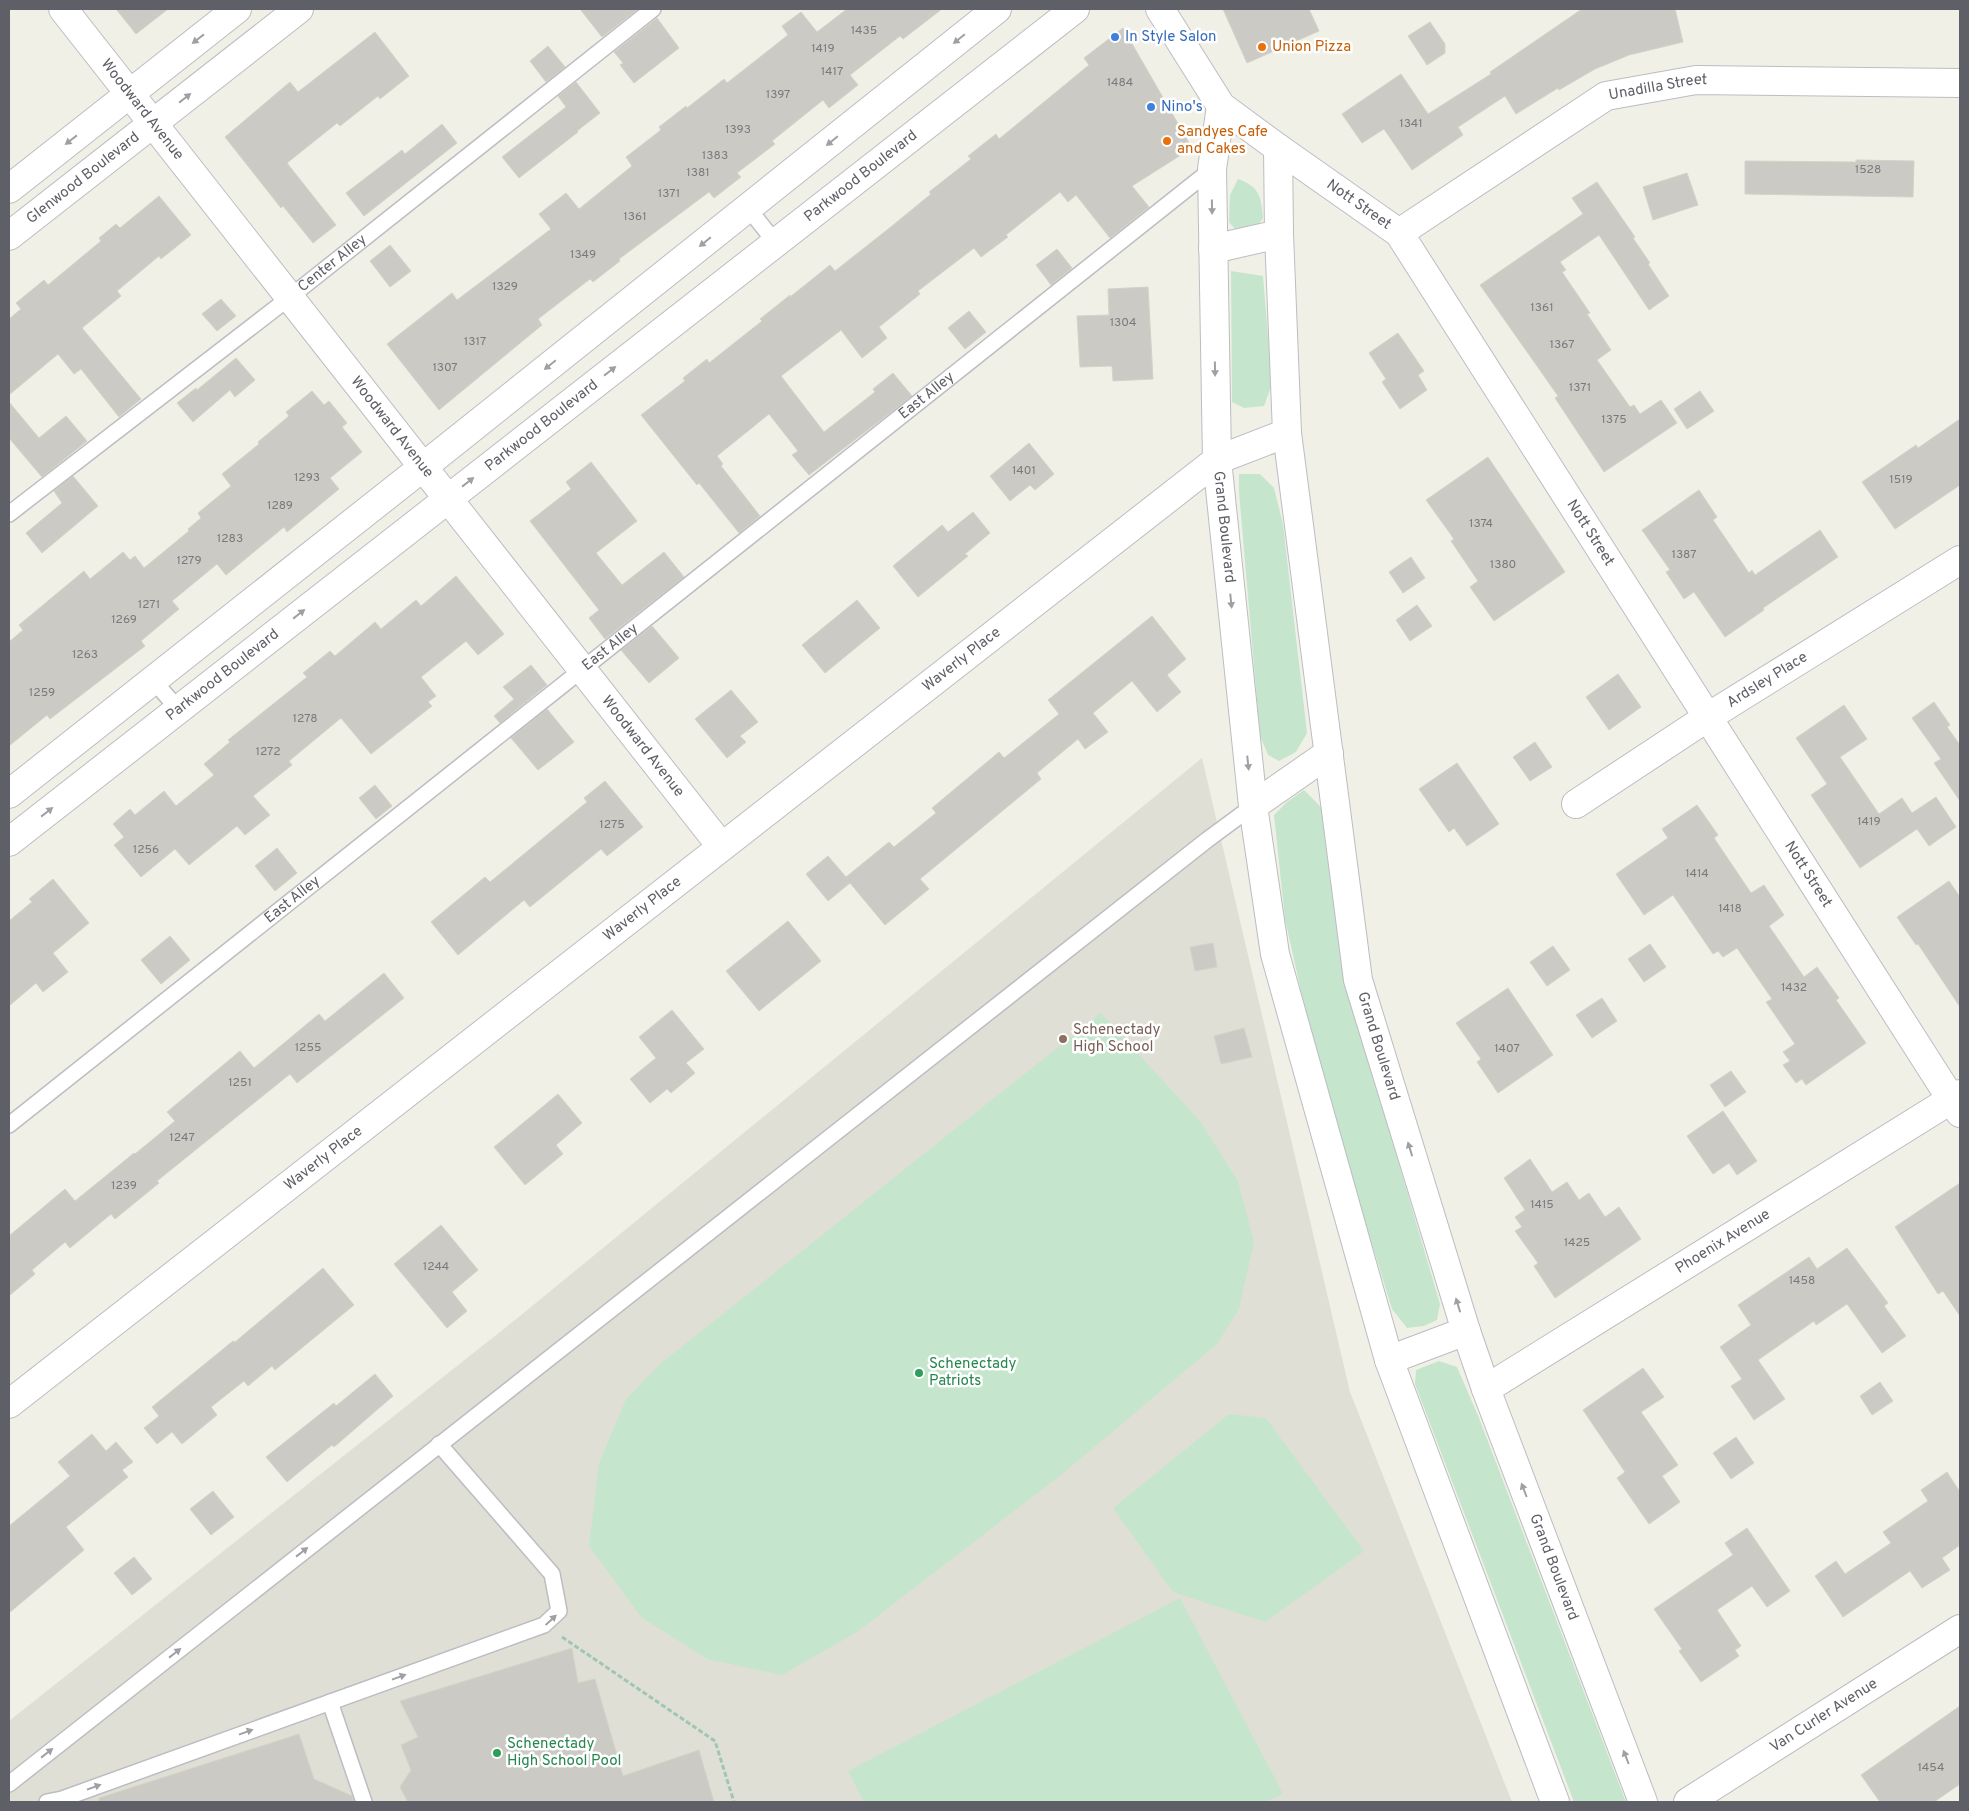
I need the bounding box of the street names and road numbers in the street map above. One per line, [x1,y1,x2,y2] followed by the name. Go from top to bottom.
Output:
[96,55,188,164] street label: Woodward Avenue
[1607,70,1707,105] street label: Unadilla Street
[800,126,921,227] street label: Parkwood Boulevard
[23,128,143,228] street label: Glenwood Boulevard
[1323,175,1395,234] street label: Nott Street
[294,230,371,297] street label: Center Alley
[895,368,958,424] street label: East Alley
[346,373,437,482] street label: Woodward Avenue
[481,376,602,476] street label: Parkwood Boulevard
[1209,470,1239,584] street label: Grand Boulevard
[1562,496,1618,570] street label: Nott Street
[578,619,642,675] street label: East Alley
[919,623,1005,696] street label: Waverly Place
[162,625,283,725] street label: Parkwood Boulevard
[1723,648,1811,712] street label: Ardsley Place
[597,692,688,801] street label: Woodward Avenue
[1780,838,1836,911] street label: Nott Street
[261,872,324,928] street label: East Alley
[599,872,686,945] street label: Waverly Place
[1353,990,1404,1103] street label: Grand Boulevard
[280,1122,366,1195] street label: Waverly Place
[1672,1205,1774,1278] street label: Phoenix Avenue
[1525,1511,1583,1623] street label: Grand Boulevard
[1766,1674,1881,1757] street label: Van Curler Avenue

